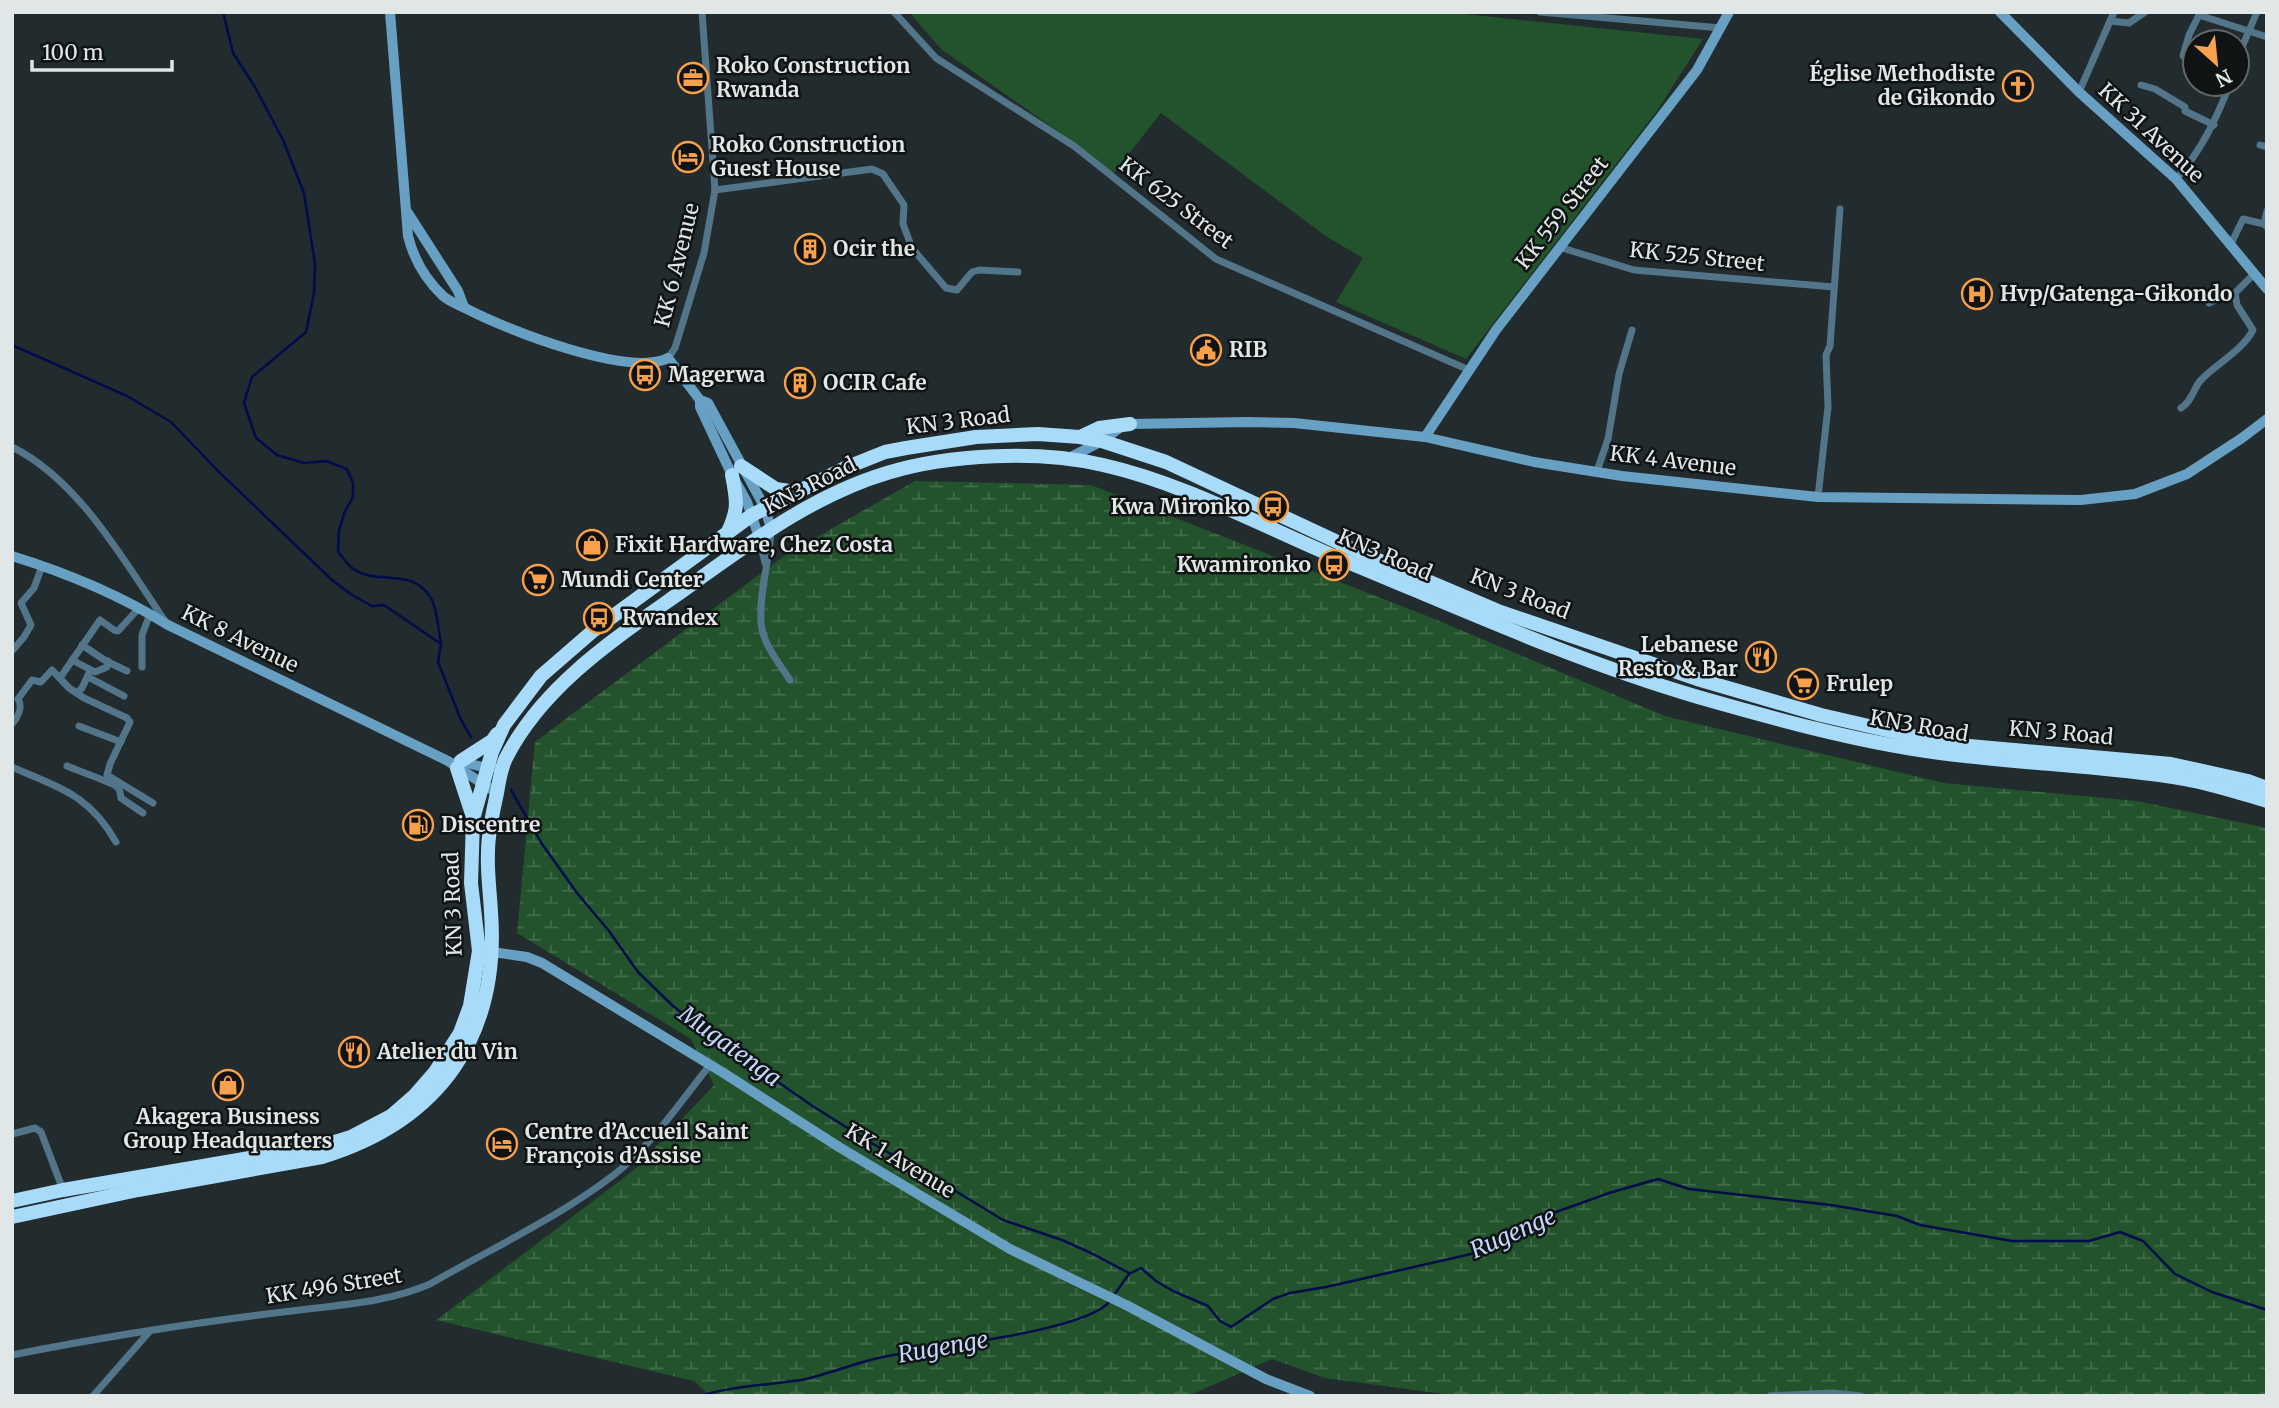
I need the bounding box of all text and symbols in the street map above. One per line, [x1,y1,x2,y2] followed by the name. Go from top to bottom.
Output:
[32,28,172,72] scale bar
[2181,28,2251,98] north arrow
[42,39,104,66] text: 100 m
[716,52,910,103] place label: Roko Construction Rwanda
[1809,59,1995,111] place label: Église Methodiste de Gikondo
[676,61,710,95] office icon: Roko Construction Rwanda
[2212,64,2236,92] text: N
[2001,69,2035,103] church icon: Église Methodiste de Gikondo
[2093,77,2210,188] street label: KK 31 Avenue
[711,131,905,182] place label: Roko Construction Guest House
[671,140,705,174] hotel icon: Roko Construction Guest House
[1114,151,1239,254] street label: KK 625 Street
[1509,151,1614,275] street label: KK 559 Street
[648,200,705,330] street label: KK 6 Avenue
[793,232,827,266] building icon: Ocir the
[833,235,915,262] place label: Ocir the
[1628,236,1766,277] street label: KK 525 Street
[1960,277,1994,311] hospital icon: Hvp/Gatenga-Gikondo
[2000,280,2233,307] place label: Hvp/Gatenga-Gikondo
[1189,333,1223,367] public building icon: RIB
[1229,336,1267,363] place label: RIB
[628,358,662,392] bus stop icon: Magerwa
[668,361,766,388] place label: Magerwa
[783,366,817,400] building icon: OCIR Cafe
[823,369,927,396] place label: OCIR Cafe
[904,401,1012,440] street label: KN 3 Road
[1608,439,1738,482] street label: KK 4 Avenue
[759,451,861,520] street label: KN3 Road
[1256,490,1290,524] bus stop icon: Kwa Mironko
[1111,493,1250,520] place label: Kwa Mironko
[1334,523,1437,587] street label: KN3 Road
[575,528,609,562] shop icon: Fixit Hardware, Chez Costa
[615,531,893,558] place label: Fixit Hardware, Chez Costa
[1317,548,1351,582] bus stop icon: Kwamironko
[1177,551,1311,578] place label: Kwamironko
[1466,562,1574,625] street label: KN 3 Road
[521,563,555,597] supermarket icon: Mundi Center
[561,566,703,593] place label: Mundi Center
[177,599,303,678] street label: KK 8 Avenue
[582,601,616,635] bus stop icon: Rwandex
[622,604,718,631] place label: Rwandex
[1618,631,1738,682] place label: Lebanese Resto & Bar
[1744,640,1778,674] restaurant icon: Lebanese Resto & Bar
[1786,667,1820,701] supermarket icon: Frulep
[1826,670,1893,697] place label: Frulep
[1868,704,1971,748] street label: KN3 Road
[2008,714,2115,751] street label: KN 3 Road
[401,808,435,842] fuel station icon: Discentre
[441,811,540,838] place label: Discentre
[437,851,468,957] street label: KN 3 Road
[673,998,787,1092] water label: Mugatenga
[337,1035,371,1069] restaurant icon: Atelier du Vin
[376,1038,518,1065] place label: Atelier du Vin
[211,1068,245,1102] shop icon: Akagera Business Group Headquarters
[124,1103,333,1154] place label: Akagera Business Group Headquarters
[840,1117,960,1204] street label: KK 1 Avenue
[525,1118,749,1169] place label: Centre d’Accueil Saint François d’Assise
[485,1127,519,1161] hotel icon: Centre d’Accueil Saint François d’Assise
[1465,1201,1560,1264] water label: Rugenge
[264,1261,404,1310] street label: KK 496 Street
[896,1324,990,1369] water label: Rugenge

